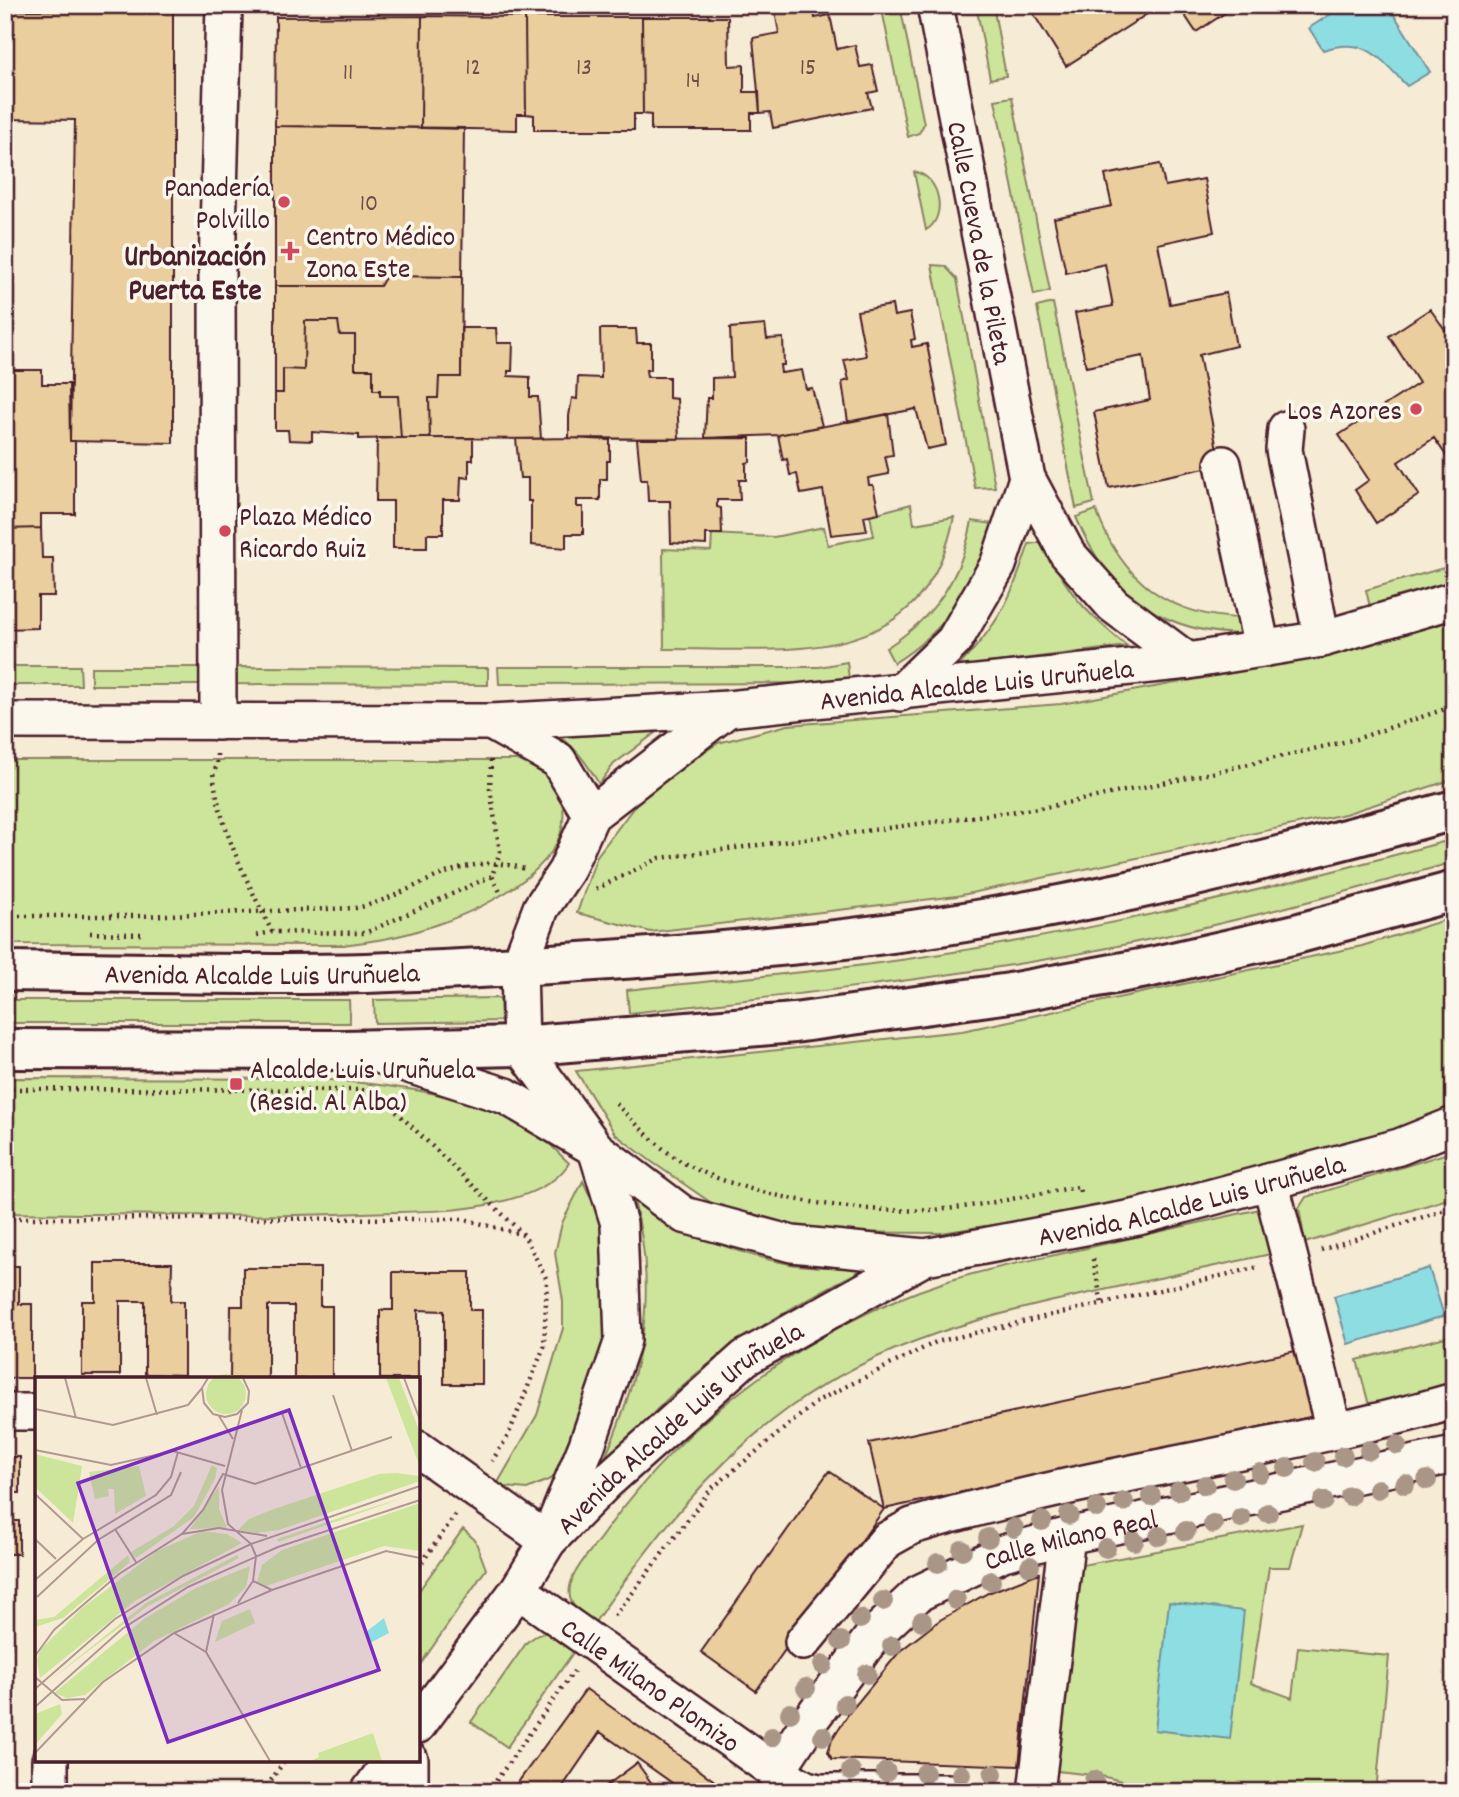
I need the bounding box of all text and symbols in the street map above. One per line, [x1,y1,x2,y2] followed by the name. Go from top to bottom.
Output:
[465,52,481,86] house number: 12
[576,52,592,86] house number: 13
[800,52,816,86] house number: 15
[343,57,353,91] house number: 11
[685,65,701,99] house number: 14
[933,118,1020,369] street label: Calle Cueva de la Pileta
[164,171,271,243] place label: Panadería Polvillo
[360,188,378,222] house number: 10
[276,194,292,210] marker: Panadería Polvillo
[306,220,455,292] place label: Centro Médico Zona Este
[124,238,266,315] district label: Urbanización Puerta Este
[280,241,300,261] marker: Centro Médico Zona Este
[1287,394,1402,434] place label: Los Azores
[1408,401,1424,417] marker: Los Azores
[239,500,372,572] place label: Plaza Médico Ricardo Ruiz
[217,523,233,539] marker: Plaza Médico Ricardo Ruiz
[818,652,1136,724] street label: Avenida Alcalde Luis Uruñuela
[104,956,421,999] street label: Avenida Alcalde Luis Uruñuela
[250,1053,476,1125] place label: Alcalde Luis Uruñuela (Resid. Al Alba)
[228,1076,244,1092] marker: Alcalde Luis Uruñuela (Resid. Al Alba)
[1035,1147,1351,1260] street label: Avenida Alcalde Luis Uruñuela
[549,1314,813,1546] street label: Avenida Alcalde Luis Uruñuela
[35,1377,420,1762] inset map
[978,1502,1162,1584] street label: Calle Milano Real
[550,1611,746,1765] street label: Calle Milano Plomizo

